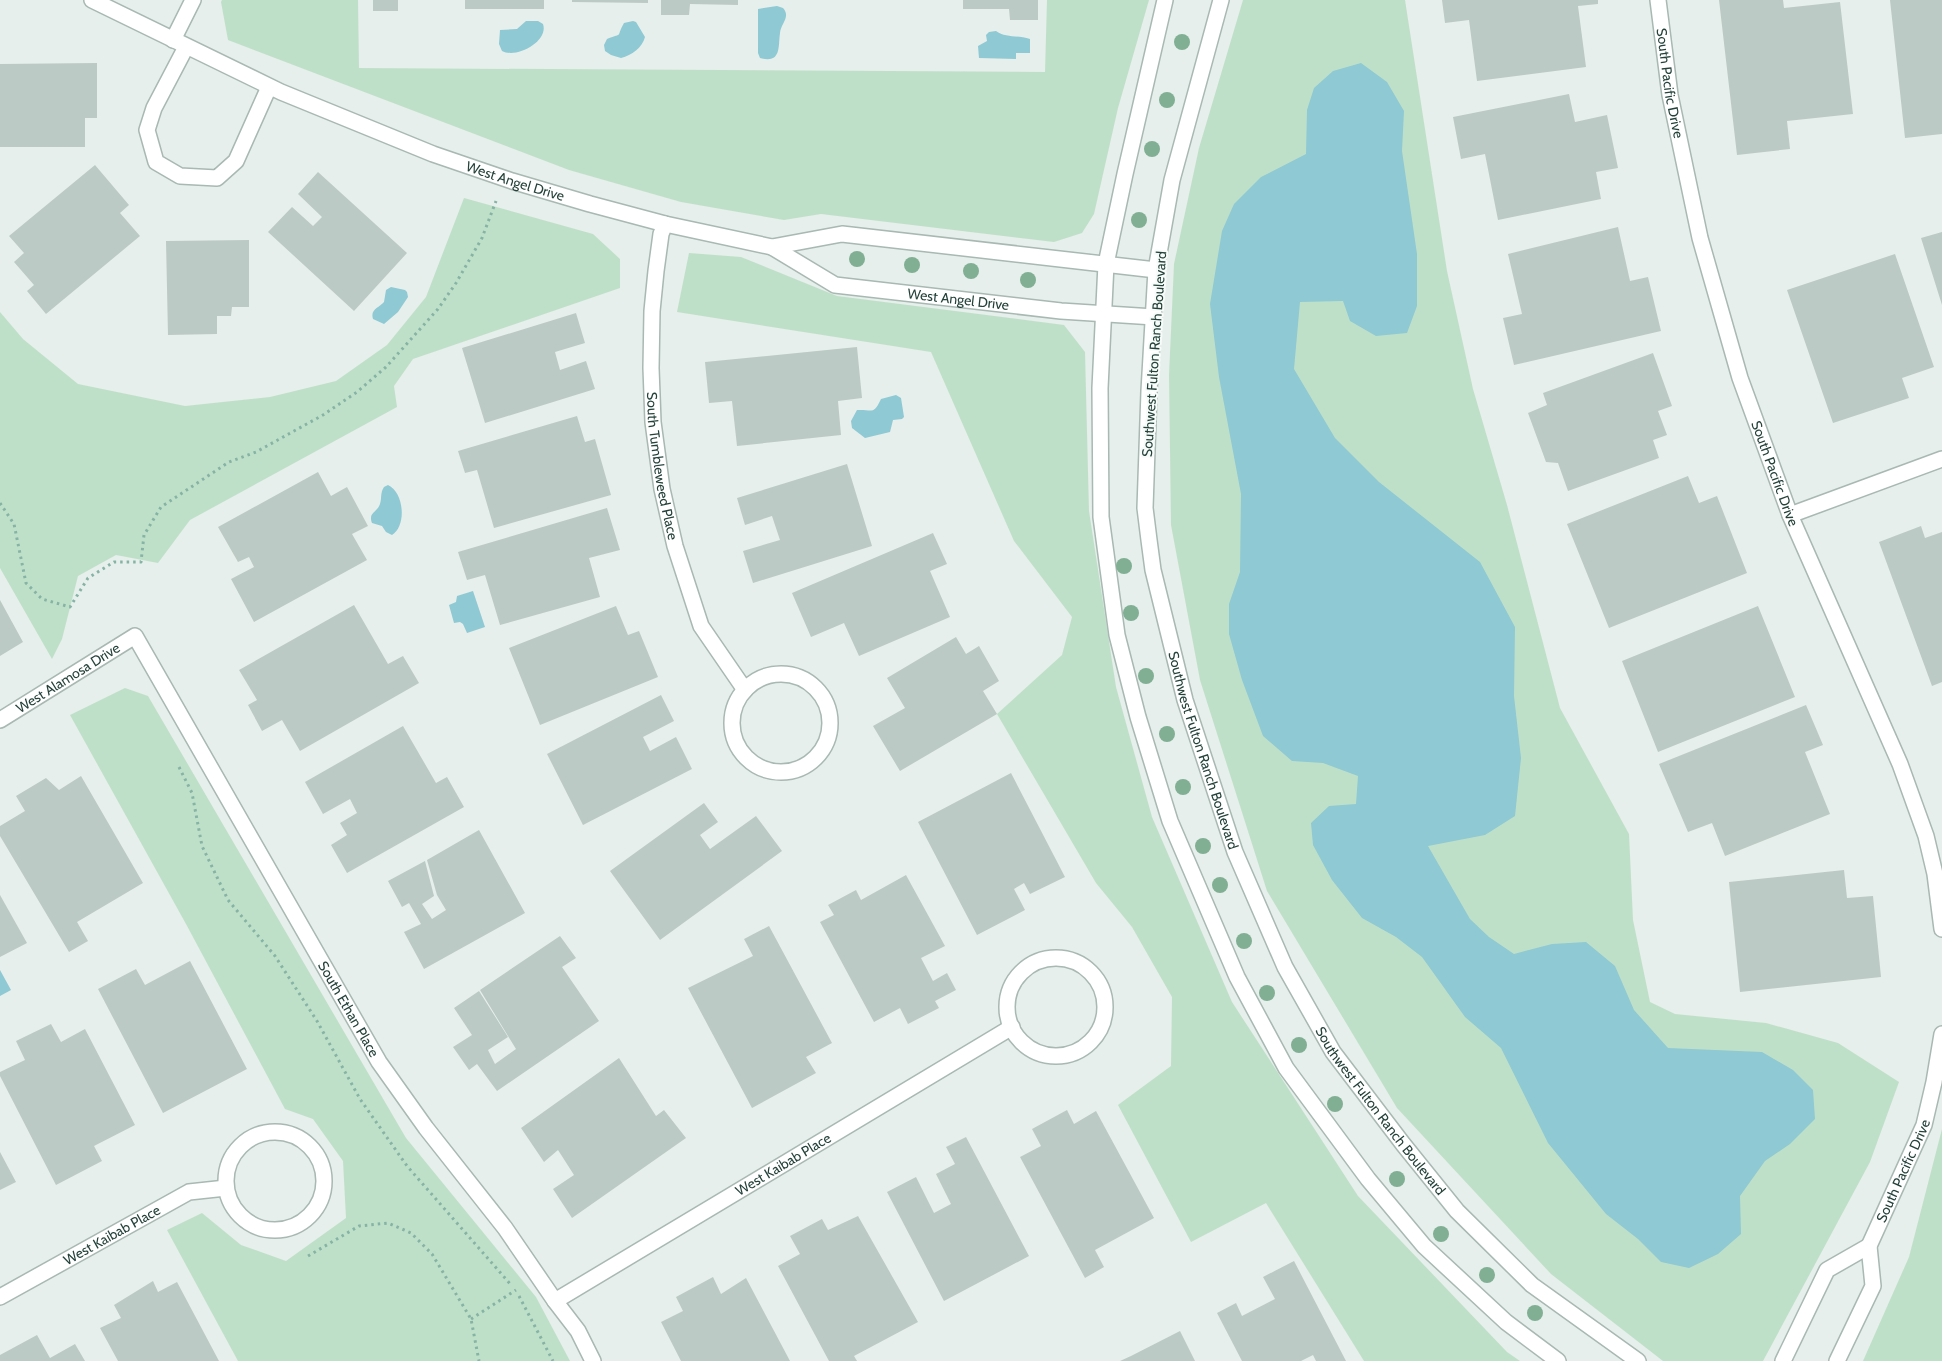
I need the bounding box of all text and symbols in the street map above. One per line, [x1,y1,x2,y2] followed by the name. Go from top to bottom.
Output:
[1653,27,1688,140] street label: South Pacific Drive
[464,157,567,205] street label: West Angel Drive
[1138,250,1170,458] street label: Southwest Fulton Ranch Boulevard
[907,284,1010,314] street label: West Angel Drive
[643,392,682,542] street label: South Tumbleweed Place
[1747,418,1803,529] street label: South Pacific Drive
[13,639,123,717] street label: West Alamosa Drive
[1164,649,1242,852] street label: Southwest Fulton Ranch Boulevard
[314,958,383,1060] street label: South Ethan Place
[1311,1023,1450,1199] street label: Southwest Fulton Ranch Boulevard
[1872,1118,1934,1225] street label: South Pacific Drive
[732,1129,834,1200] street label: West Kaibab Place
[60,1201,164,1269] street label: West Kaibab Place

